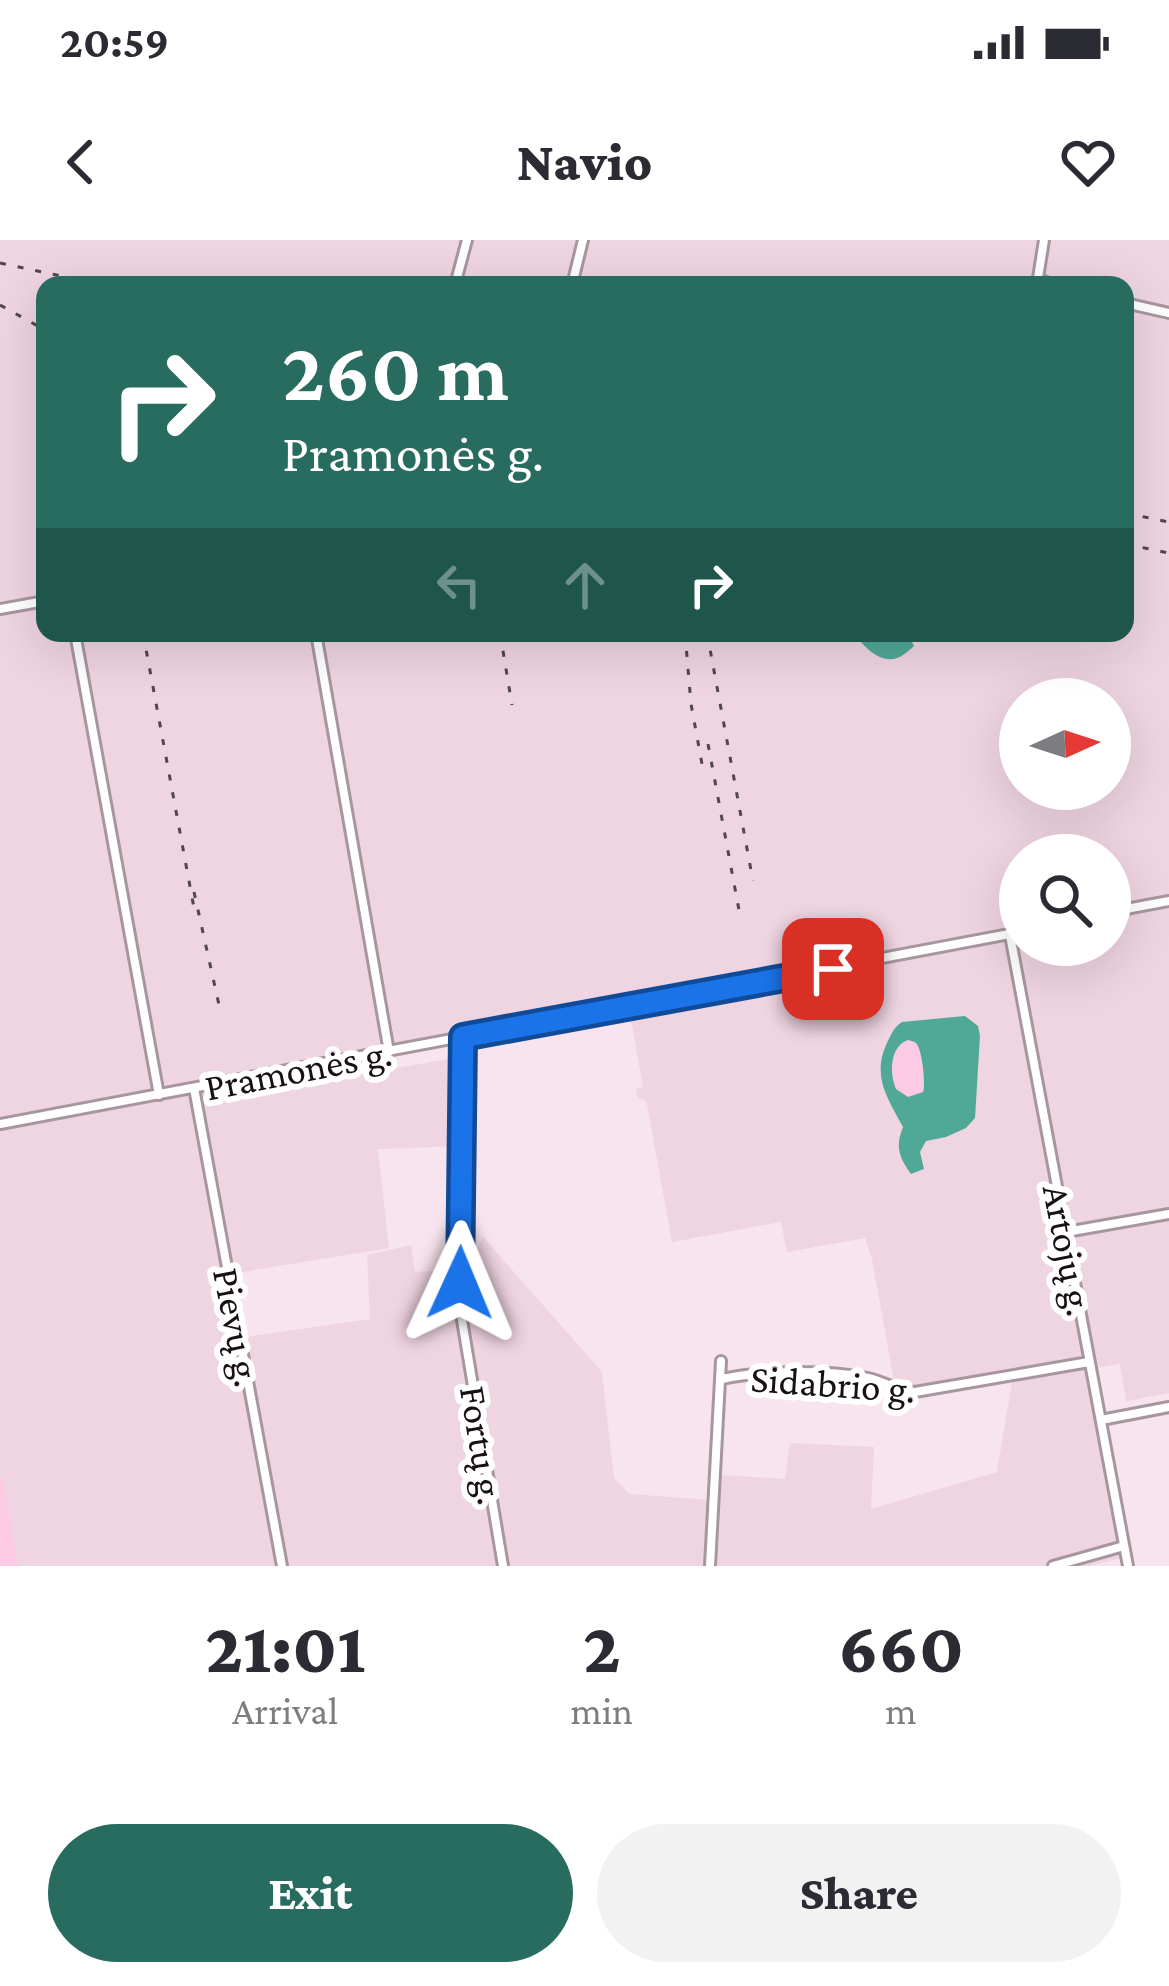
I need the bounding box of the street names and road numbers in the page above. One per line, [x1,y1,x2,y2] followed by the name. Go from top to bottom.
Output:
[201,1030,395,1110] street label: Pramonės g.
[1033,1181,1102,1320] street label: Artojų g.
[204,1264,270,1390] street label: Pievų g.
[749,1356,917,1412] street label: Sidabrio g.
[451,1383,513,1508] street label: Fortų g.

